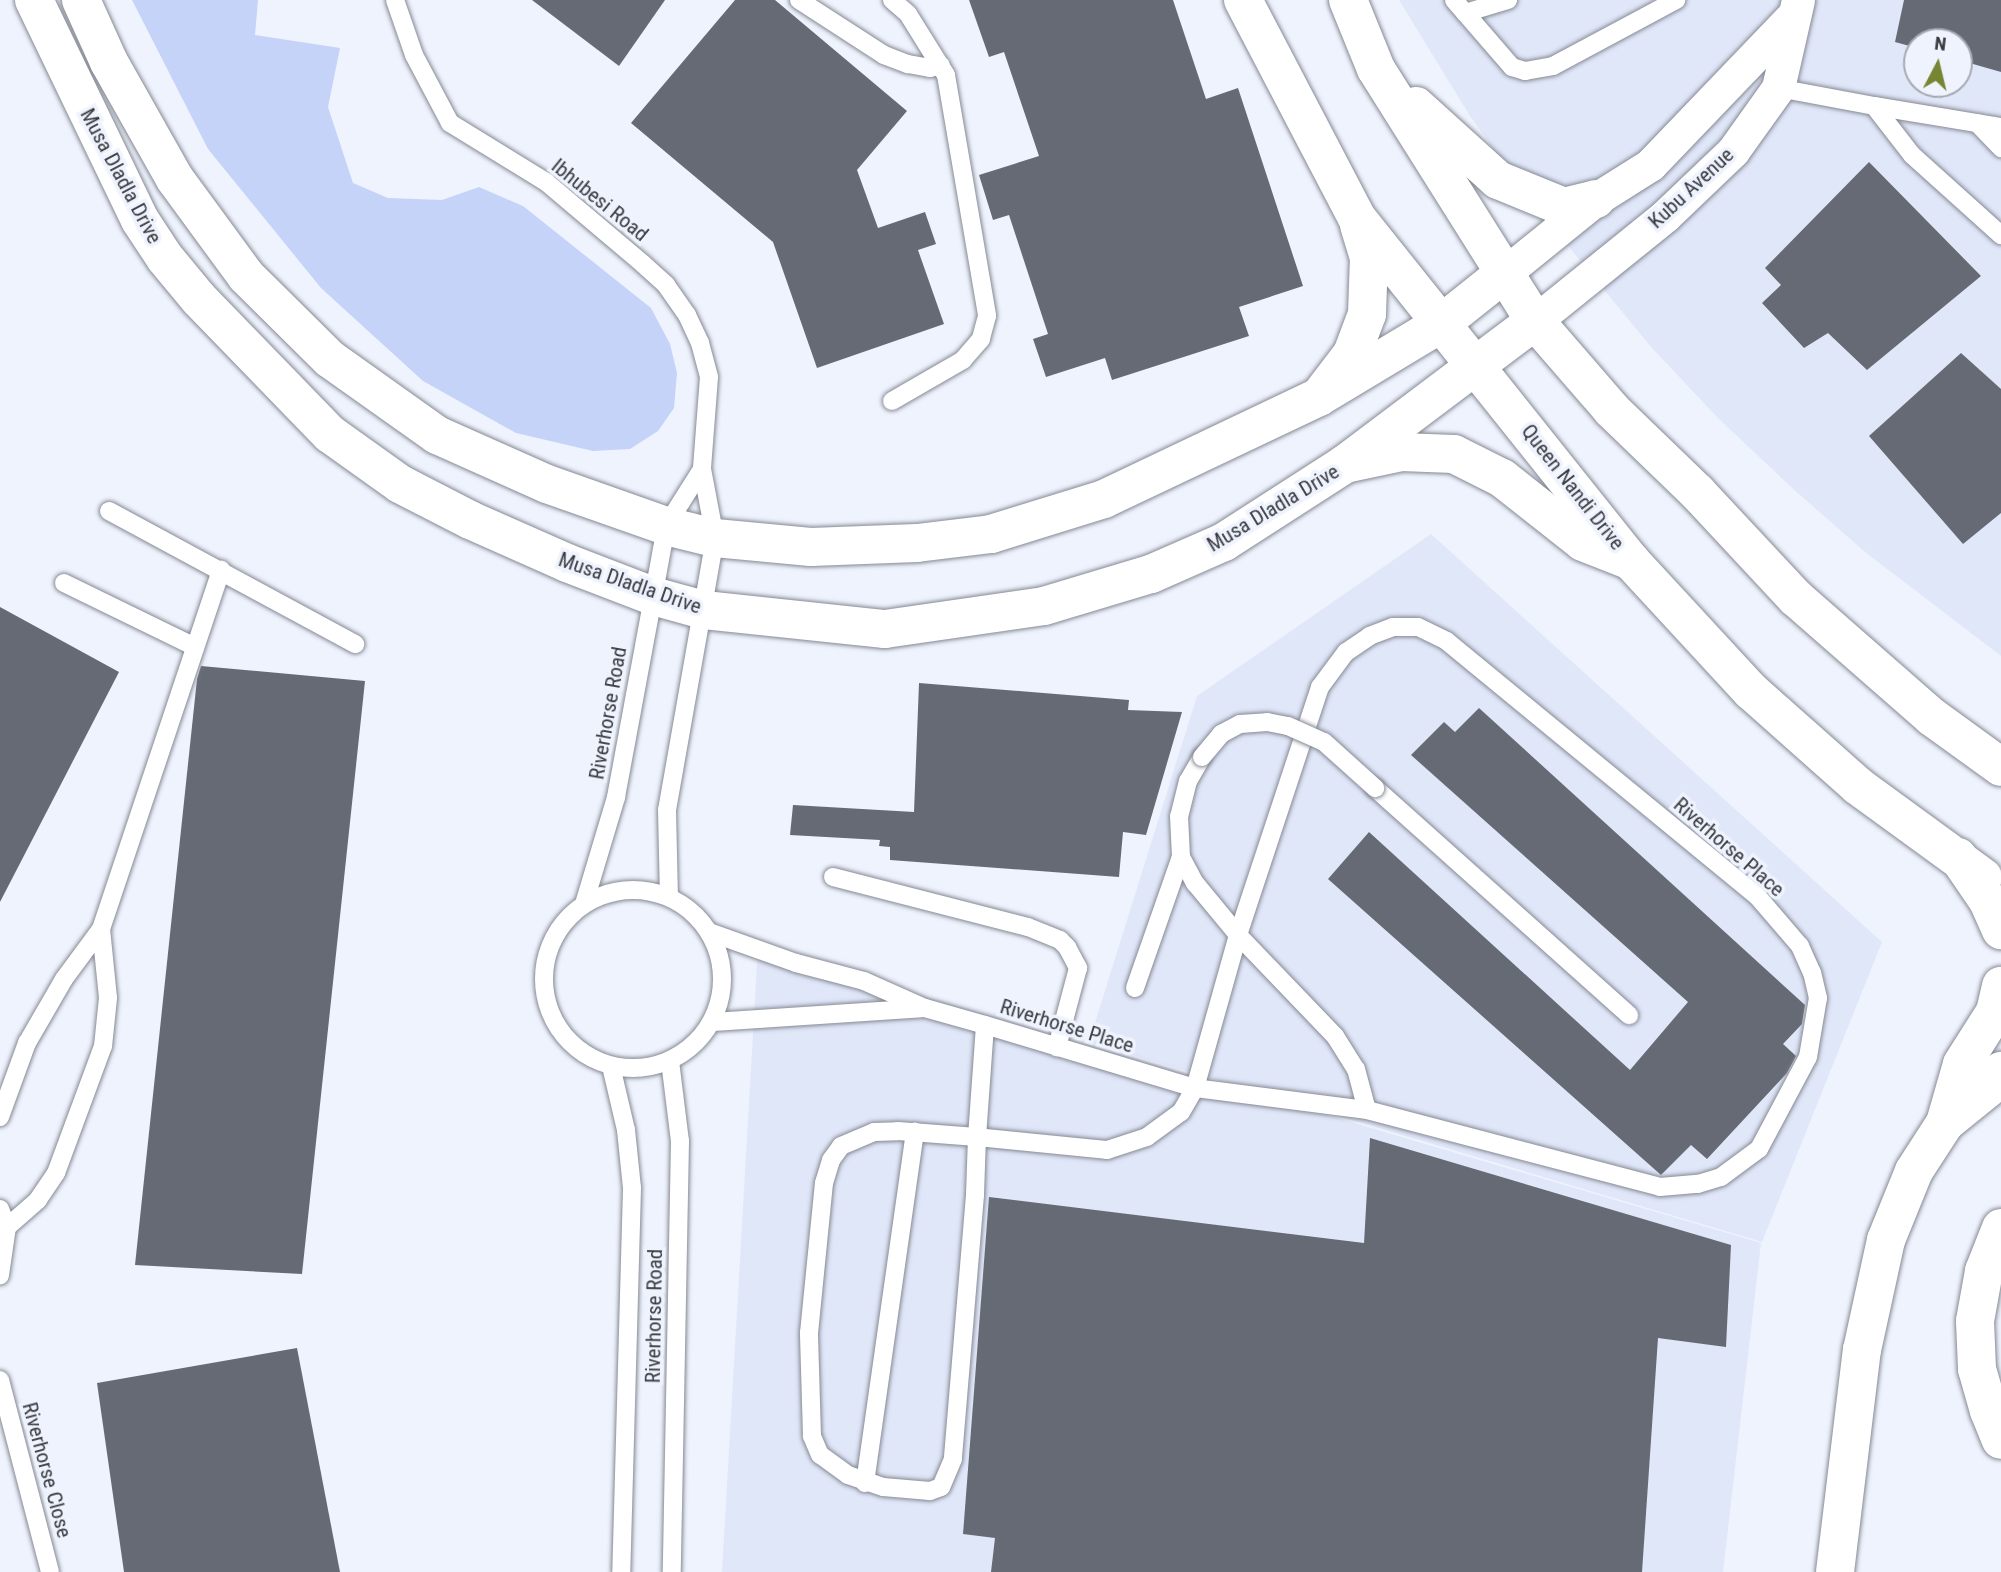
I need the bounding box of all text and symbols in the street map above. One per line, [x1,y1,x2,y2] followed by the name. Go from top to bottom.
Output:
[1903,28,1973,98] north arrow
[1933,32,1948,56] text: N
[75,104,167,248] street label: Musa Dladla Drive
[1643,142,1739,234] street label: Kubu Avenue
[546,153,654,247] street label: Ibhubesi Road
[1516,419,1630,555] street label: Queen Nandi Drive
[1203,459,1343,557] street label: Musa Dladla Drive
[555,547,705,619] street label: Musa Dladla Drive
[584,645,632,781] street label: Riverhorse Road
[1668,792,1790,902] street label: Riverhorse Place
[997,994,1137,1058] street label: Riverhorse Place
[640,1249,668,1383] street label: Riverhorse Road
[17,1400,77,1540] street label: Riverhorse Close

